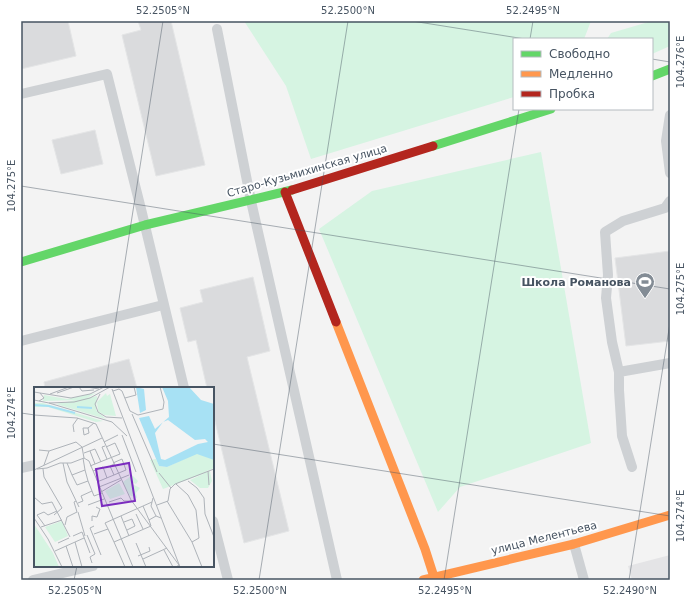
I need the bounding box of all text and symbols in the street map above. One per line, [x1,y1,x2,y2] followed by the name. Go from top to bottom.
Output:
[136,5,190,16] text: 52.2505°N
[321,5,375,16] text: 52.2500°N
[506,5,560,16] text: 52.2495°N
[675,36,686,88] text: 104.276°E
[513,38,653,110] legend
[549,47,610,61] text: Свободно
[549,67,613,81] text: Медленно
[549,87,595,101] text: Пробка
[225,142,389,200] street label: Старо-Кузьмихинская улица
[6,160,17,212] text: 104.275°E
[675,263,686,315] text: 104.275°E
[634,271,656,299] sports icon: Школа Романова
[522,276,631,289] place label: Школа Романова
[6,387,17,439] text: 104.274°E
[34,387,214,567] inset map
[675,490,686,542] text: 104.274°E
[490,519,598,557] street label: улица Мелентьева
[48,585,102,596] text: 52.2505°N
[233,585,287,596] text: 52.2500°N
[418,585,472,596] text: 52.2495°N
[603,585,657,596] text: 52.2490°N

